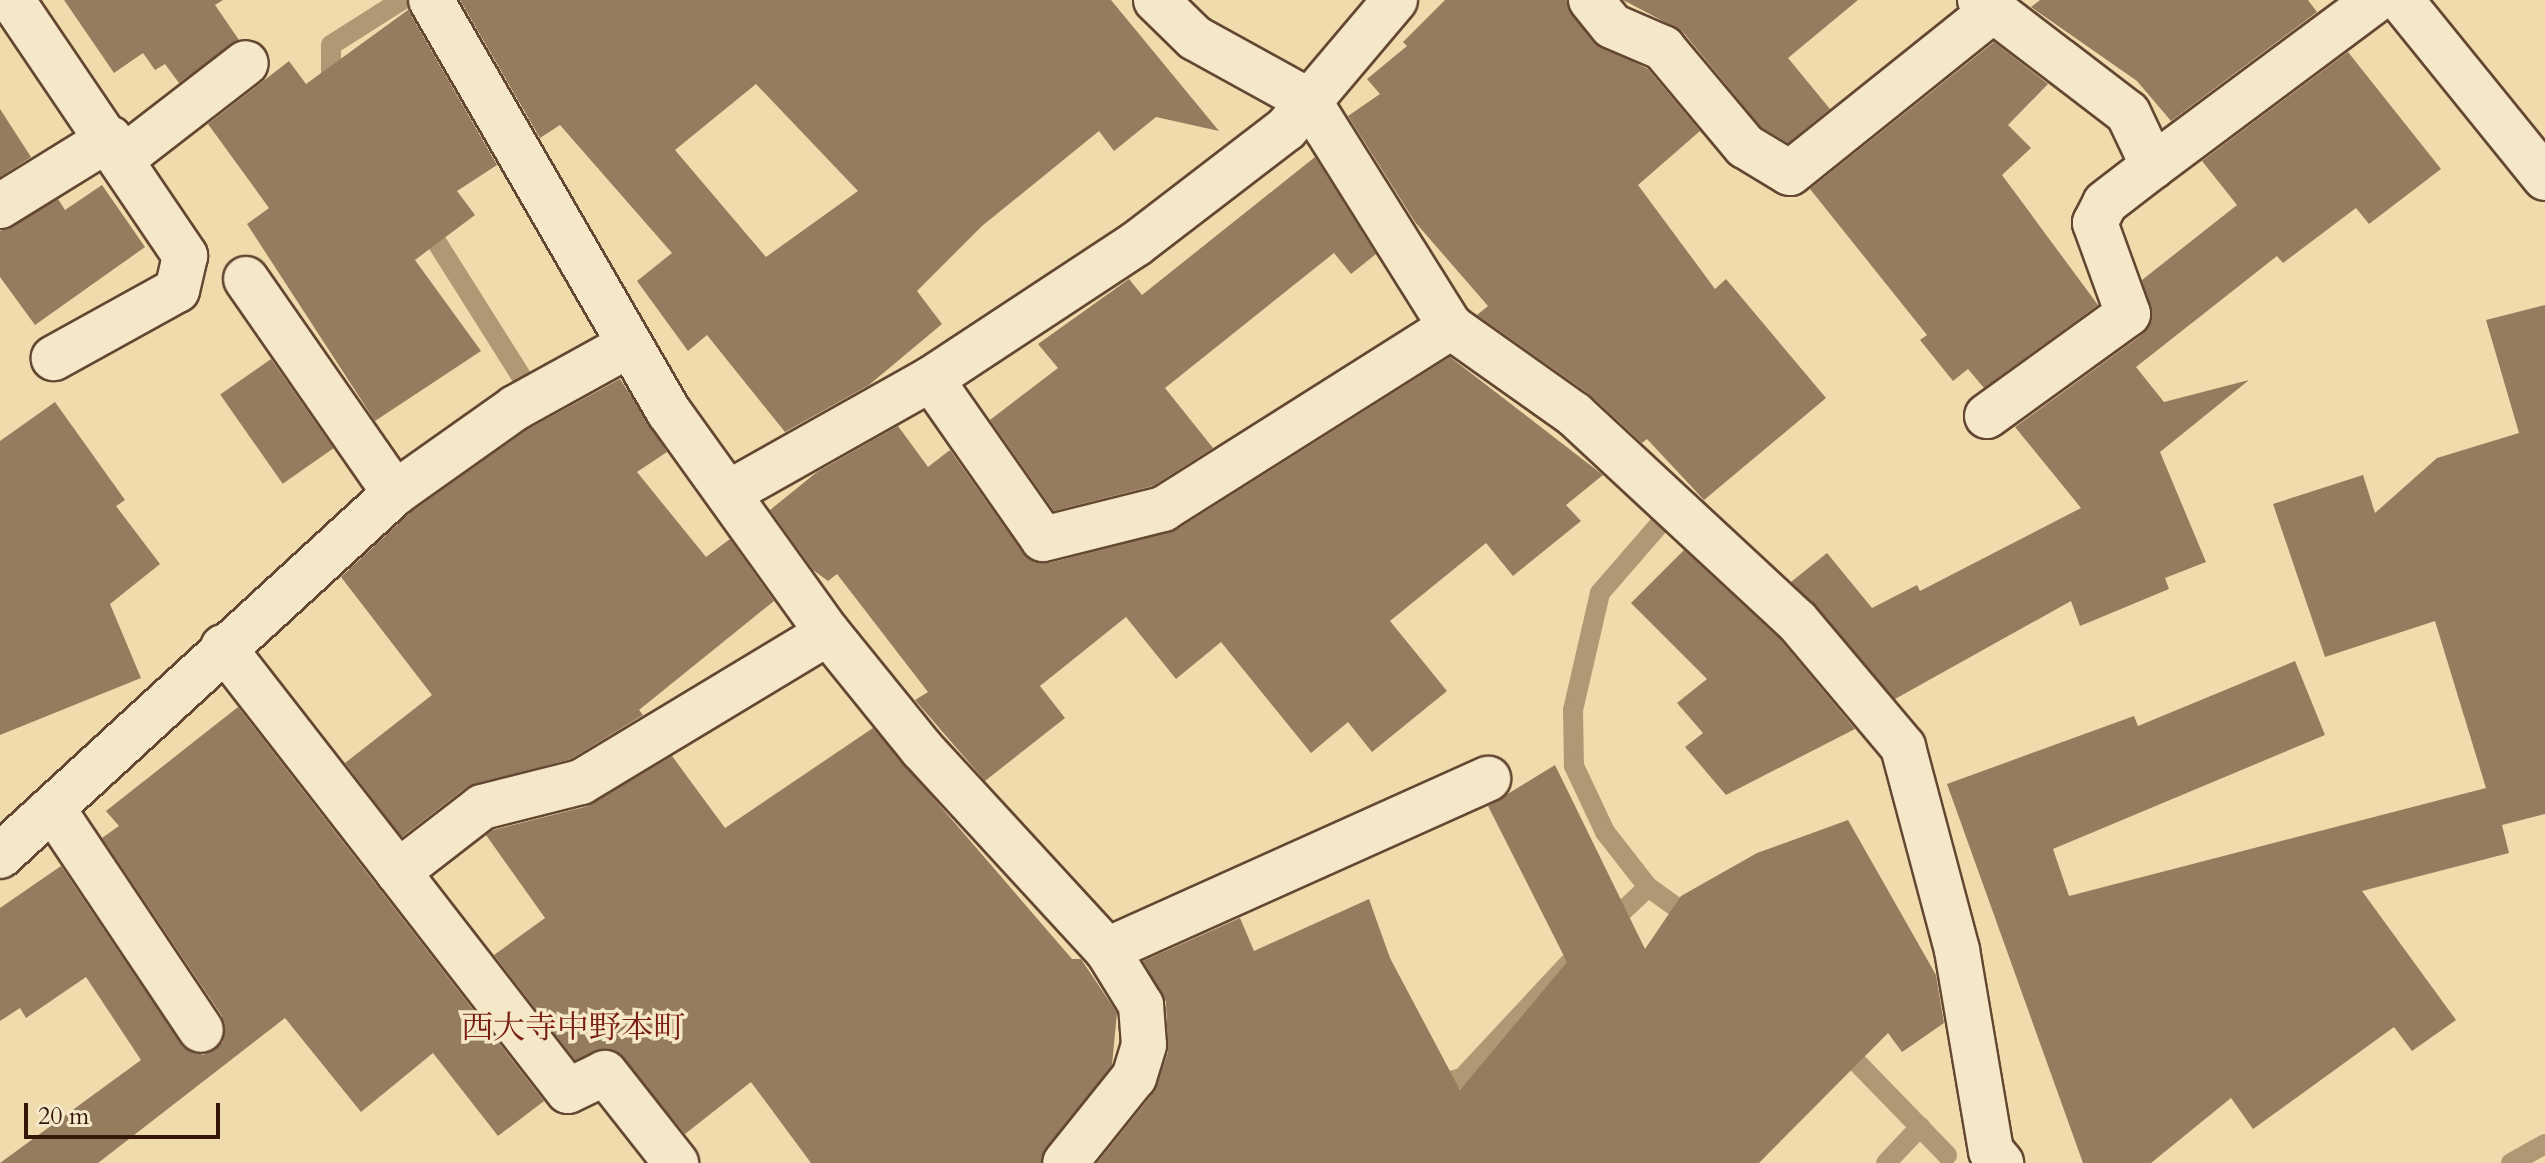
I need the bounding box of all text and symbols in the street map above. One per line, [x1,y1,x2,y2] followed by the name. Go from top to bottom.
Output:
[461,1009,685,1047] district label: 西大寺中野本町
[28,1087,224,1137] scale bar
[38,1100,89,1133] text: 20 m

